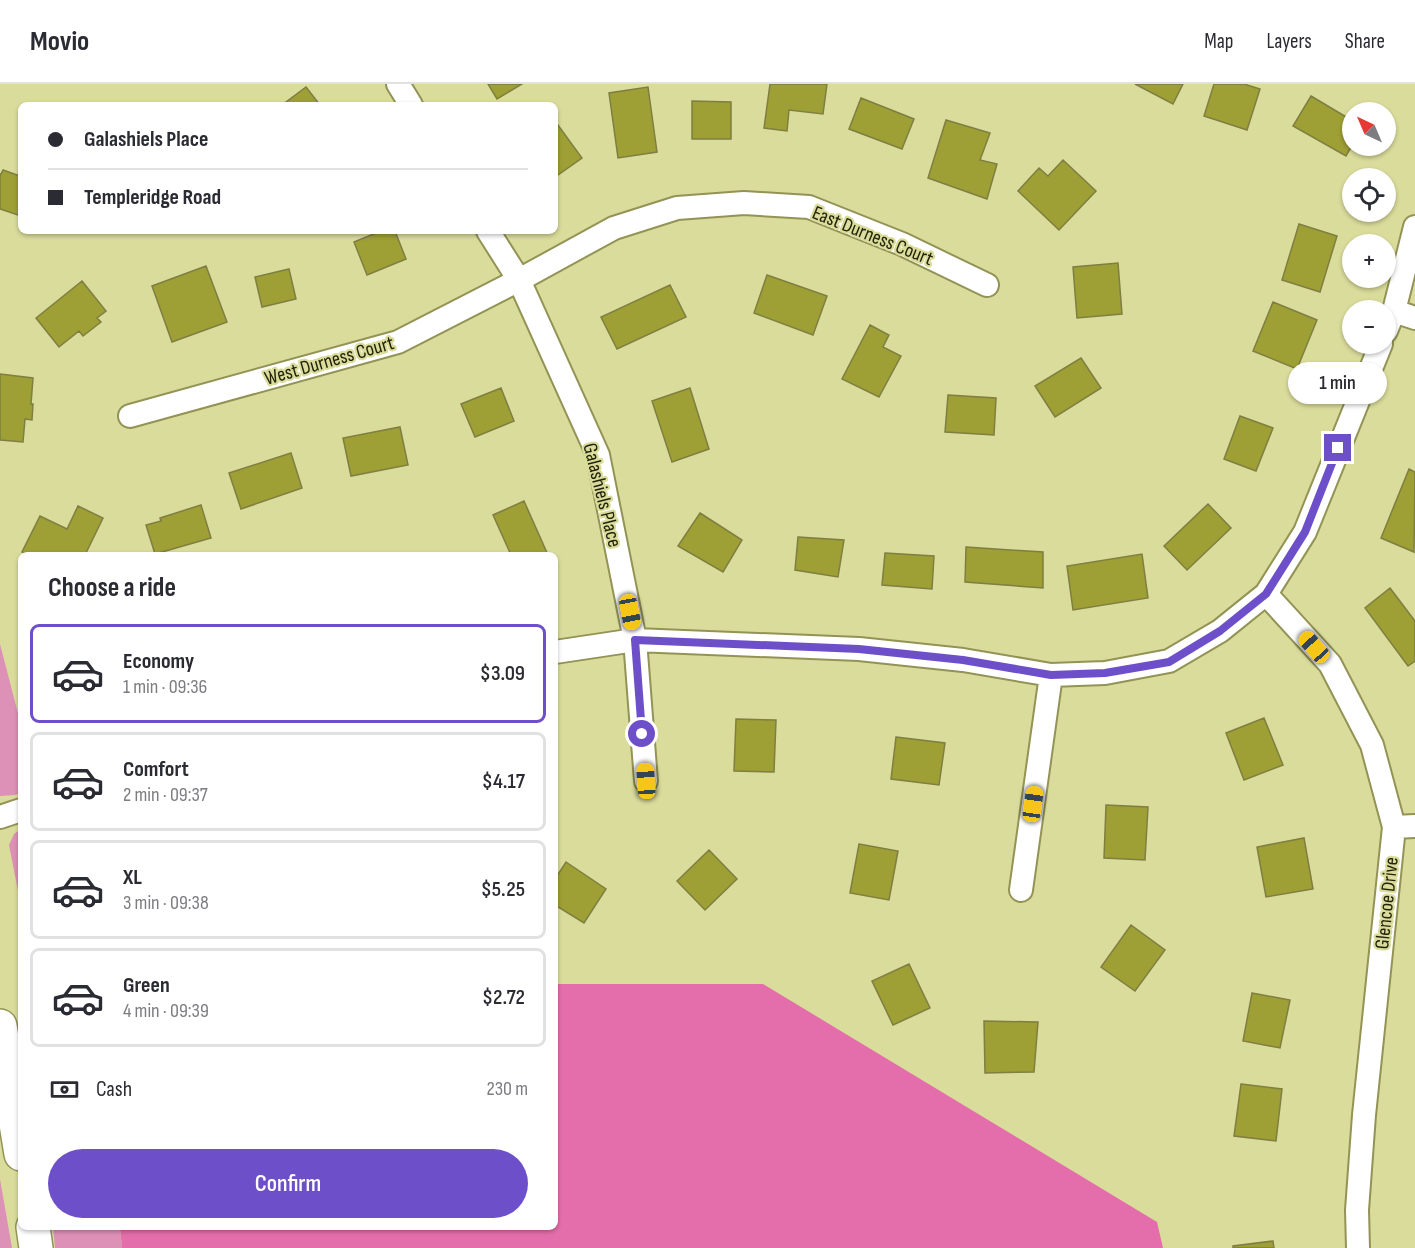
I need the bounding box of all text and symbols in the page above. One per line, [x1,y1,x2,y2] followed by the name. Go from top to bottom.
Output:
[30,25,89,58] text: Movio
[1204,29,1233,54] text: Map
[1266,29,1312,54] text: Layers
[1345,29,1385,54] text: Share
[1342,102,1396,156] north arrow
[1342,102,1396,354] map controls
[84,126,208,153] text: Galashiels Place
[1342,168,1396,222] button: locate
[84,184,221,211] text: Templeridge Road
[809,201,937,271] street label: East Durness Court
[1342,234,1396,288] button: +
[1342,300,1396,354] button: −
[262,331,397,391] street label: West Durness Court
[1288,361,1388,403] callout: 1 min
[1319,371,1356,395] text: 1 min
[1324,434,1351,461] route end
[578,441,627,550] street label: Galashiels Place
[48,572,176,604] text: Choose a ride
[618,593,642,631] car
[1295,628,1333,666] car
[51,647,105,701] icon: car
[123,648,194,675] text: Economy
[480,660,525,687] text: $3.09
[123,675,207,699] text: 1 min · 09:36
[628,720,655,747] route start
[51,755,105,809] icon: car
[123,756,189,783] text: Comfort
[636,762,656,800] car
[482,768,525,795] text: $4.17
[123,783,208,807] text: 2 min · 09:37
[1022,785,1044,823] car
[1370,856,1404,950] street label: Glencoe Drive
[51,863,105,917] icon: car
[123,864,142,891] text: XL
[481,876,525,903] text: $5.25
[123,891,209,915] text: 3 min · 09:38
[51,971,105,1025] icon: car
[123,972,170,999] text: Green
[482,984,525,1011] text: $2.72
[123,999,209,1023] text: 4 min · 09:39
[48,1073,81,1106] icon: cash
[96,1076,132,1103] text: Cash
[486,1077,528,1101] text: 230 m
[48,1149,528,1218] button: Confirm

